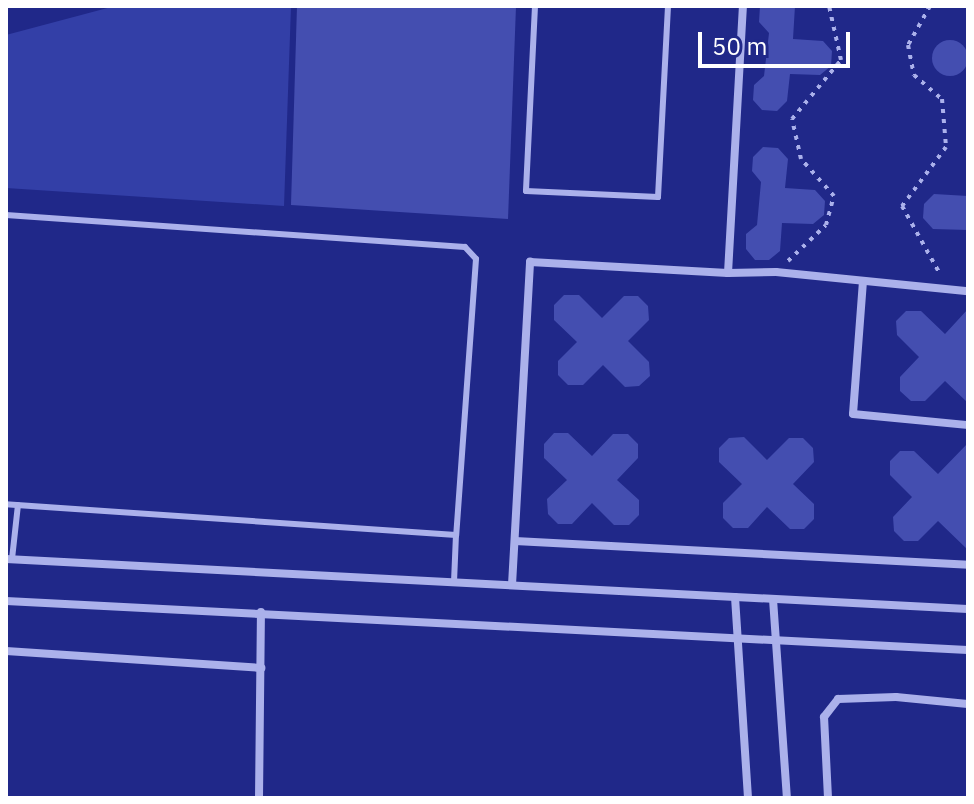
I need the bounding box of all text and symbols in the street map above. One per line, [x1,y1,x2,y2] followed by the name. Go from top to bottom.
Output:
[702,16,854,66] scale bar
[712,30,767,62] text: 50 m

